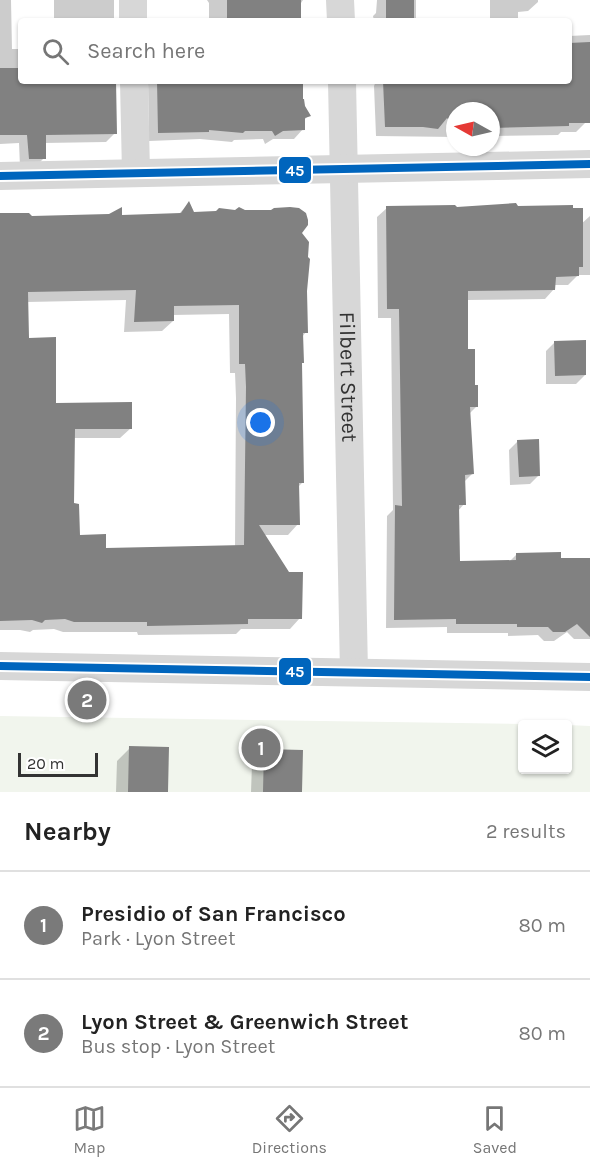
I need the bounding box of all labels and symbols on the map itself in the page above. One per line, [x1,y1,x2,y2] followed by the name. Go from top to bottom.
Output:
[446,102,500,156] north arrow
[278,156,312,184] line badge: 45
[286,161,304,180] text: 45
[334,311,362,442] street label: Filbert Street
[246,408,275,437] your location
[278,657,312,686] line badge: 45
[286,662,304,681] text: 45
[68,678,106,722] pin: 2
[242,726,280,771] pin: 1
[18,750,98,778] scale bar

